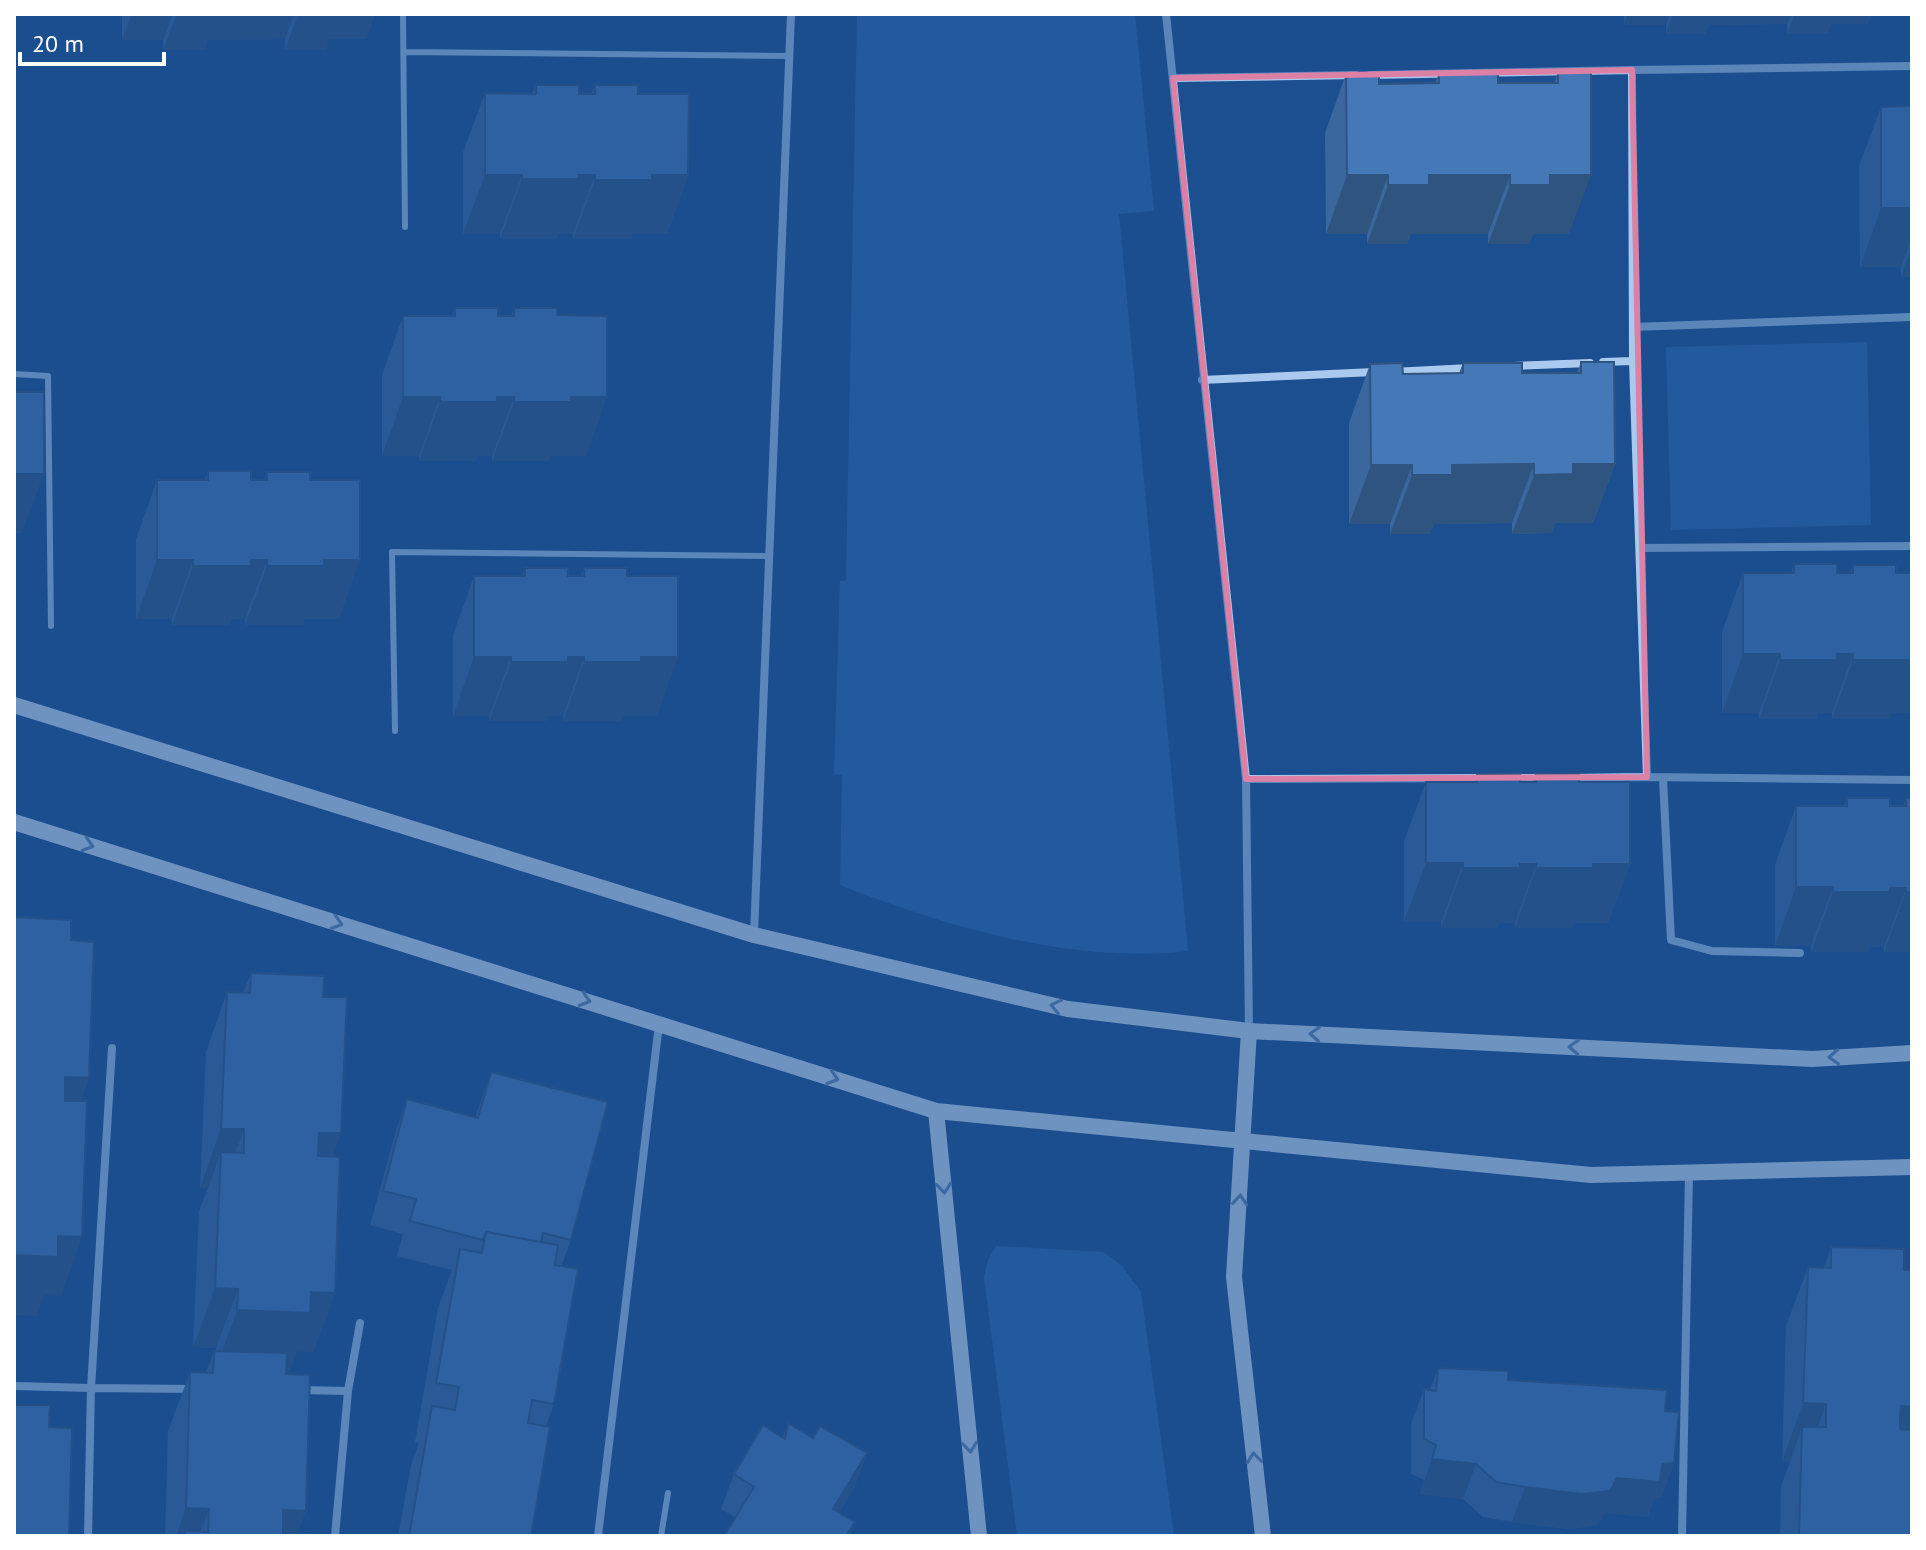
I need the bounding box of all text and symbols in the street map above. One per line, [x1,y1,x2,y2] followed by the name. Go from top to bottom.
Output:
[20,16,164,66] scale bar
[32,28,84,59] text: 20 m
[81,836,95,852] one-way arrow
[329,913,343,929] one-way arrow
[577,991,591,1007] one-way arrow
[1050,998,1064,1015] one-way arrow
[1308,1026,1321,1043] one-way arrow
[1567,1039,1580,1056] one-way arrow
[1827,1049,1840,1066] one-way arrow
[825,1069,839,1085] one-way arrow
[935,1182,952,1195] one-way arrow
[1231,1193,1248,1206] one-way arrow
[961,1441,978,1454] one-way arrow
[1246,1452,1263,1465] one-way arrow

